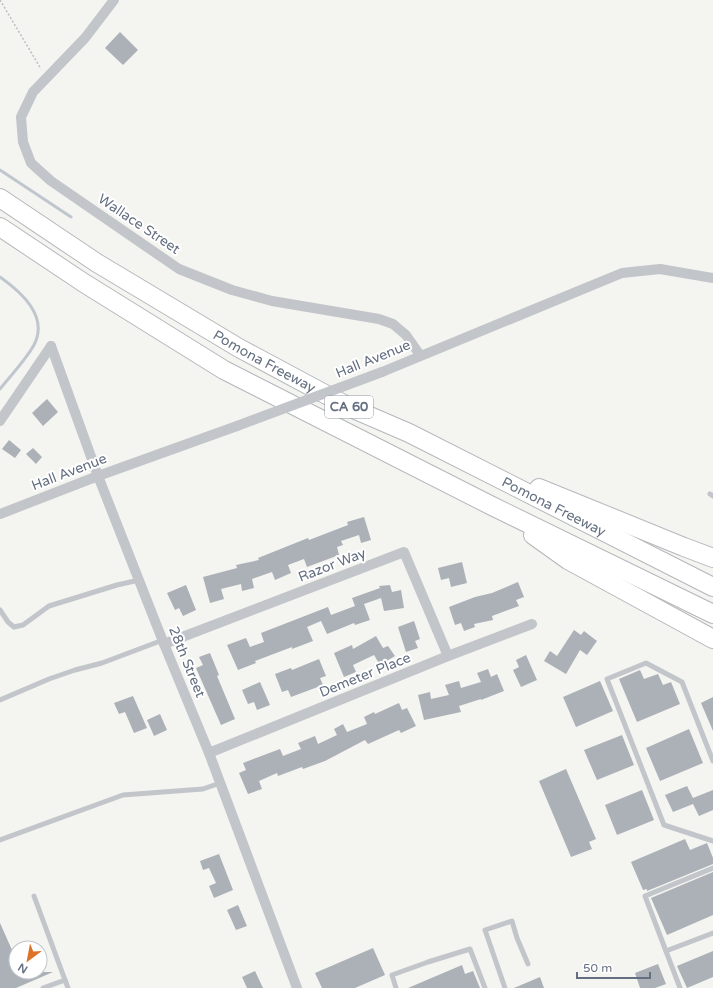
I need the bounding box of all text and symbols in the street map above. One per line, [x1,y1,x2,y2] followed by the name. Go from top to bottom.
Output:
[95,190,184,258] street label: Wallace Street
[210,326,319,396] street label: Pomona Freeway
[333,336,413,382] street label: Hall Avenue
[325,396,373,418] road number: CA 60
[29,450,109,494] street label: Hall Avenue
[499,473,609,540] street label: Pomona Freeway
[296,544,369,586] street label: Razor Way
[165,624,209,701] street label: 28th Street
[317,649,413,701] street label: Demeter Place
[8,940,48,980] north arrow
[577,954,650,980] scale bar
[16,960,30,976] text: N
[583,961,612,975] text: 50 m

